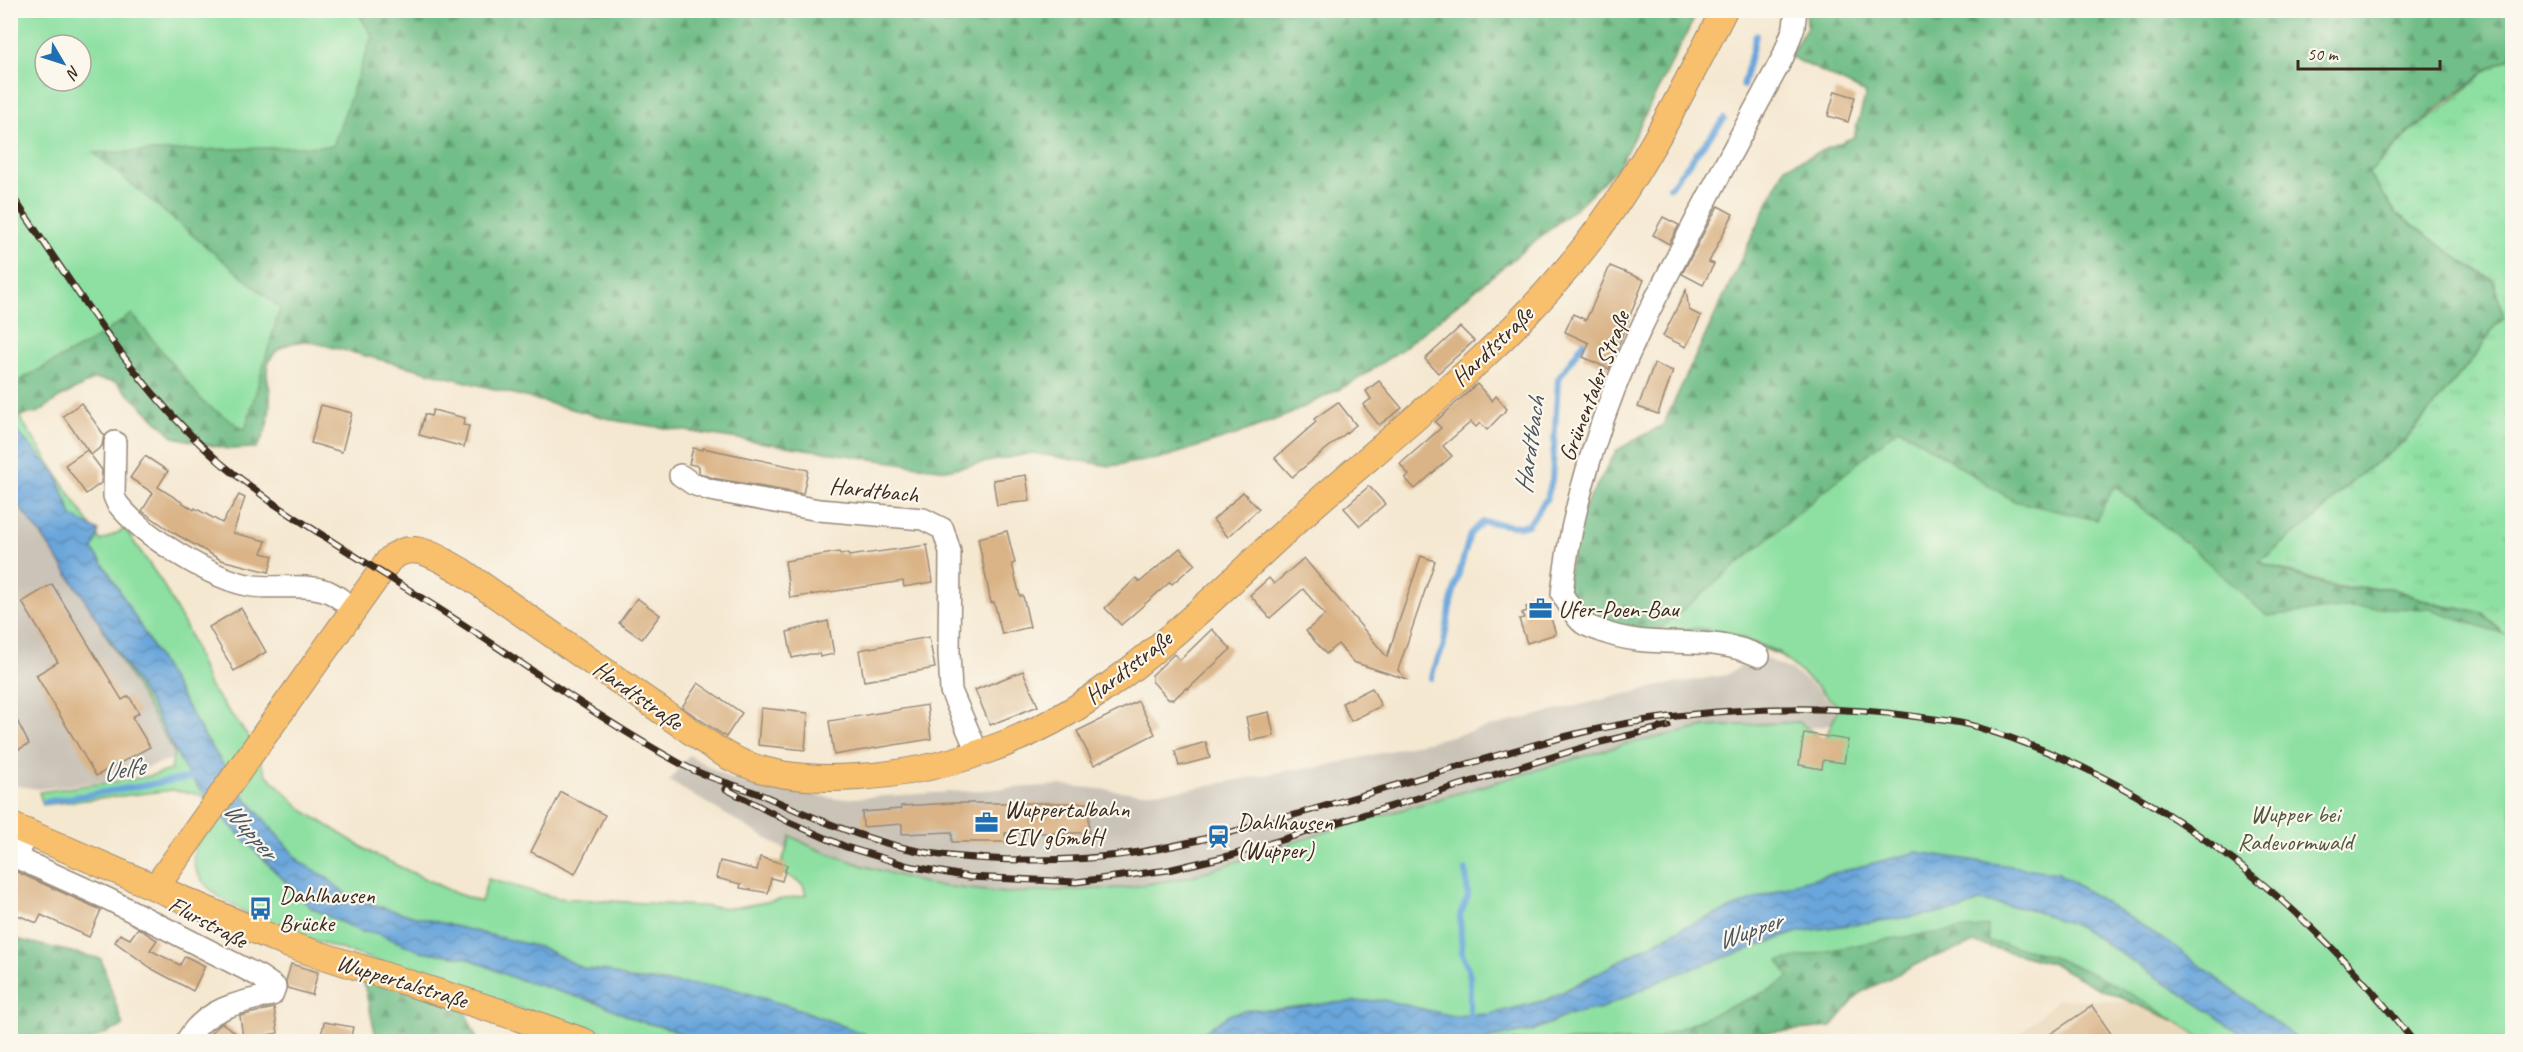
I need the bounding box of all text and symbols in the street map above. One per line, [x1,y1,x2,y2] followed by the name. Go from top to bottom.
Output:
[33,33,93,93] north arrow
[2298,33,2440,71] scale bar
[2307,43,2340,65] text: 50 m
[61,62,85,84] text: N
[1445,298,1541,392] street label: Hardtstraße
[1552,305,1637,465] street label: Grünentaler Straße
[1506,393,1553,495] water label: Hardtbach
[828,470,921,510] street label: Hardtbach
[1558,594,1681,624] place label: Ufer-Poen-Bau
[1527,596,1553,622] office icon: Ufer-Poen-Bau
[1078,622,1179,710] street label: Hardtstraße
[587,653,690,738] street label: Hardtstraße
[100,749,150,789] water label: Uelfe
[1004,794,1130,852] place label: Wuppertalbahn EIV gGmbH
[217,795,288,869] water label: Wupper
[2237,799,2356,857] park label: Wupper bei Radevormwald
[1237,807,1333,865] place label: Dahlhausen (Wupper)
[973,810,999,836] office icon: Wuppertalbahn EIV gGmbH
[1206,823,1232,849] station icon: Dahlhausen (Wupper)
[279,880,375,938] place label: Dahlhausen Brücke
[164,889,254,956] street label: Flurstraße
[248,896,274,922] bus stop icon: Dahlhausen Brücke
[1713,903,1790,957] water label: Wupper
[333,947,473,1016] street label: Wuppertalstraße

